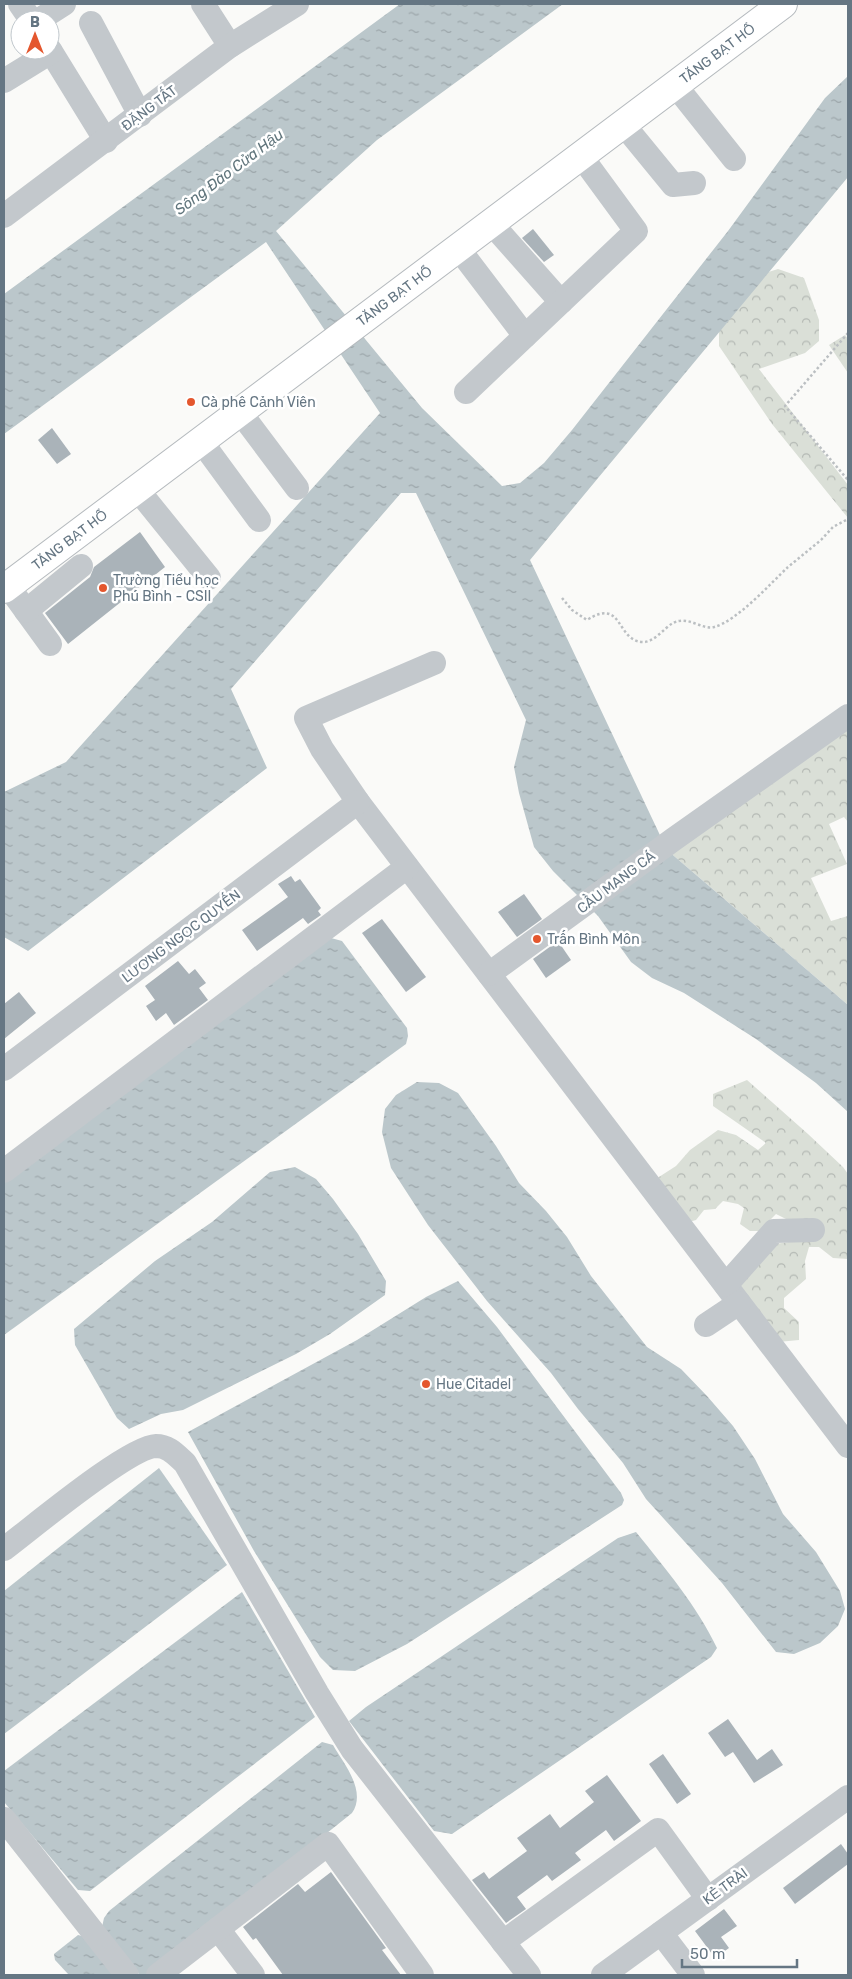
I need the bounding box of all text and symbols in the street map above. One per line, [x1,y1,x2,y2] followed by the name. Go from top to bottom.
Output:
[10,10,60,60] north arrow
[30,14,40,31] text: B
[676,19,759,88] street label: TĂNG BẠT HỔ
[117,80,180,135] street label: ĐẶNG TẤT
[171,125,287,219] water label: Sông Đào Cửa Hậu
[353,262,436,330] street label: TĂNG BẠT HỔ
[201,394,316,411] place label: Cà phê Cảnh Viên
[185,396,197,408] marker: Cà phê Cảnh Viên
[29,505,111,574] street label: TĂNG BẠT HỔ
[113,572,219,605] place label: Trường Tiểu học Phú Bình - CSII
[97,582,109,594] marker: Trường Tiểu học Phú Bình - CSII
[572,845,659,917] street label: CẦU MANG CÁ
[117,884,244,987] street label: LƯƠNG NGỌC QUYẾN
[547,930,640,948] place label: Trấn Bình Môn
[531,933,543,945] marker: Trấn Bình Môn
[436,1376,511,1393] place label: Hue Citadel
[420,1378,432,1390] marker: Hue Citadel
[699,1864,751,1908] street label: KẺ TRÀI
[682,1936,797,1968] scale bar
[690,1945,725,1963] text: 50 m

